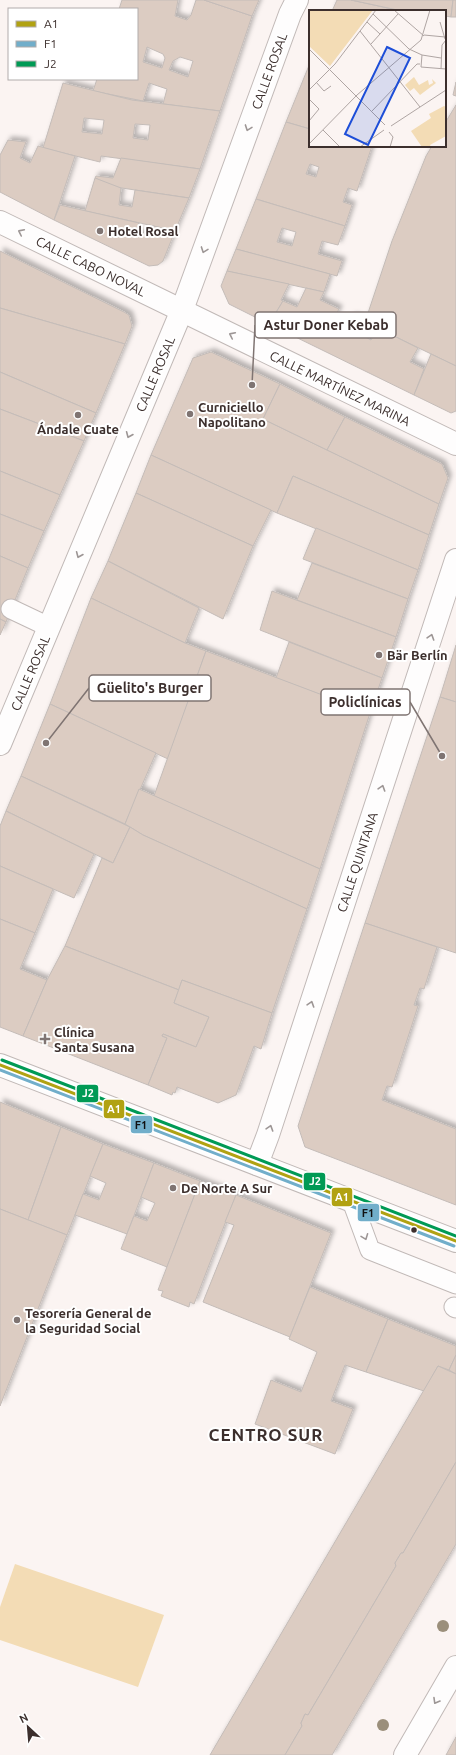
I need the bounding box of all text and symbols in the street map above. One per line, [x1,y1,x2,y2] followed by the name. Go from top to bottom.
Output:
[8,8,138,80] legend
[309,10,446,147] inset map
[44,17,59,30] text: A1
[249,31,289,111] street label: CALLE ROSAL
[44,37,57,50] text: F1
[44,57,57,70] text: J2
[245,124,253,131] one-way arrow
[108,224,178,238] place label: Hotel Rosal
[95,226,105,236] marker: Hotel Rosal
[17,229,25,237] one-way arrow
[34,233,148,299] street label: CALLE CABO NOVAL
[200,246,208,253] one-way arrow
[255,312,396,338] callout: Astur Doner Kebab
[263,317,389,333] text: Astur Doner Kebab
[229,332,236,340] one-way arrow
[133,334,177,414] street label: CALLE ROSAL
[268,347,413,428] street label: CALLE MARTÍNEZ MARINA
[198,400,266,429] place label: Curniciello Napolitano
[185,409,195,419] marker: Curniciello Napolitano
[73,410,83,420] marker: Ándale Cuate
[37,421,119,436] place label: Ándale Cuate
[126,431,134,439] one-way arrow
[76,551,84,559] one-way arrow
[8,633,52,713] street label: CALLE ROSAL
[426,634,435,641] one-way arrow
[387,648,448,662] place label: Bär Berlín
[374,650,384,660] marker: Bär Berlín
[89,675,211,701] callout: Güelito's Burger
[97,680,204,696] text: Güelito's Burger
[321,689,410,715] callout: Policlínicas
[328,694,402,710] text: Policlínicas
[377,784,385,791] one-way arrow
[334,810,381,914] street label: CALLE QUINTANA
[306,1001,315,1008] one-way arrow
[54,1025,135,1054] place label: Clínica Santa Susana
[39,1033,51,1045] marker: Clínica Santa Susana
[76,1084,99,1103] line badge: J2
[82,1087,94,1099] text: J2
[103,1099,125,1119] line badge: A1
[107,1103,121,1115] text: A1
[130,1115,153,1134] line badge: F1
[135,1119,147,1131] text: F1
[265,1124,274,1131] one-way arrow
[303,1172,326,1191] line badge: J2
[309,1175,321,1187] text: J2
[181,1181,273,1195] place label: De Norte A Sur
[168,1183,178,1193] marker: De Norte A Sur
[331,1187,353,1207] line badge: A1
[335,1191,349,1203] text: A1
[357,1203,380,1222] line badge: F1
[362,1207,374,1219] text: F1
[409,1225,419,1235] unlabelled marker
[361,1234,369,1241] one-way arrow
[25,1306,151,1335] place label: Tesorería General de la Seguridad Social
[12,1315,22,1325] marker: Tesorería General de la Seguridad Social
[209,1425,323,1444] district label: CENTRO SUR
[434,1697,441,1704] one-way arrow
[8,1707,48,1747] north arrow
[17,1711,30,1725] text: N

